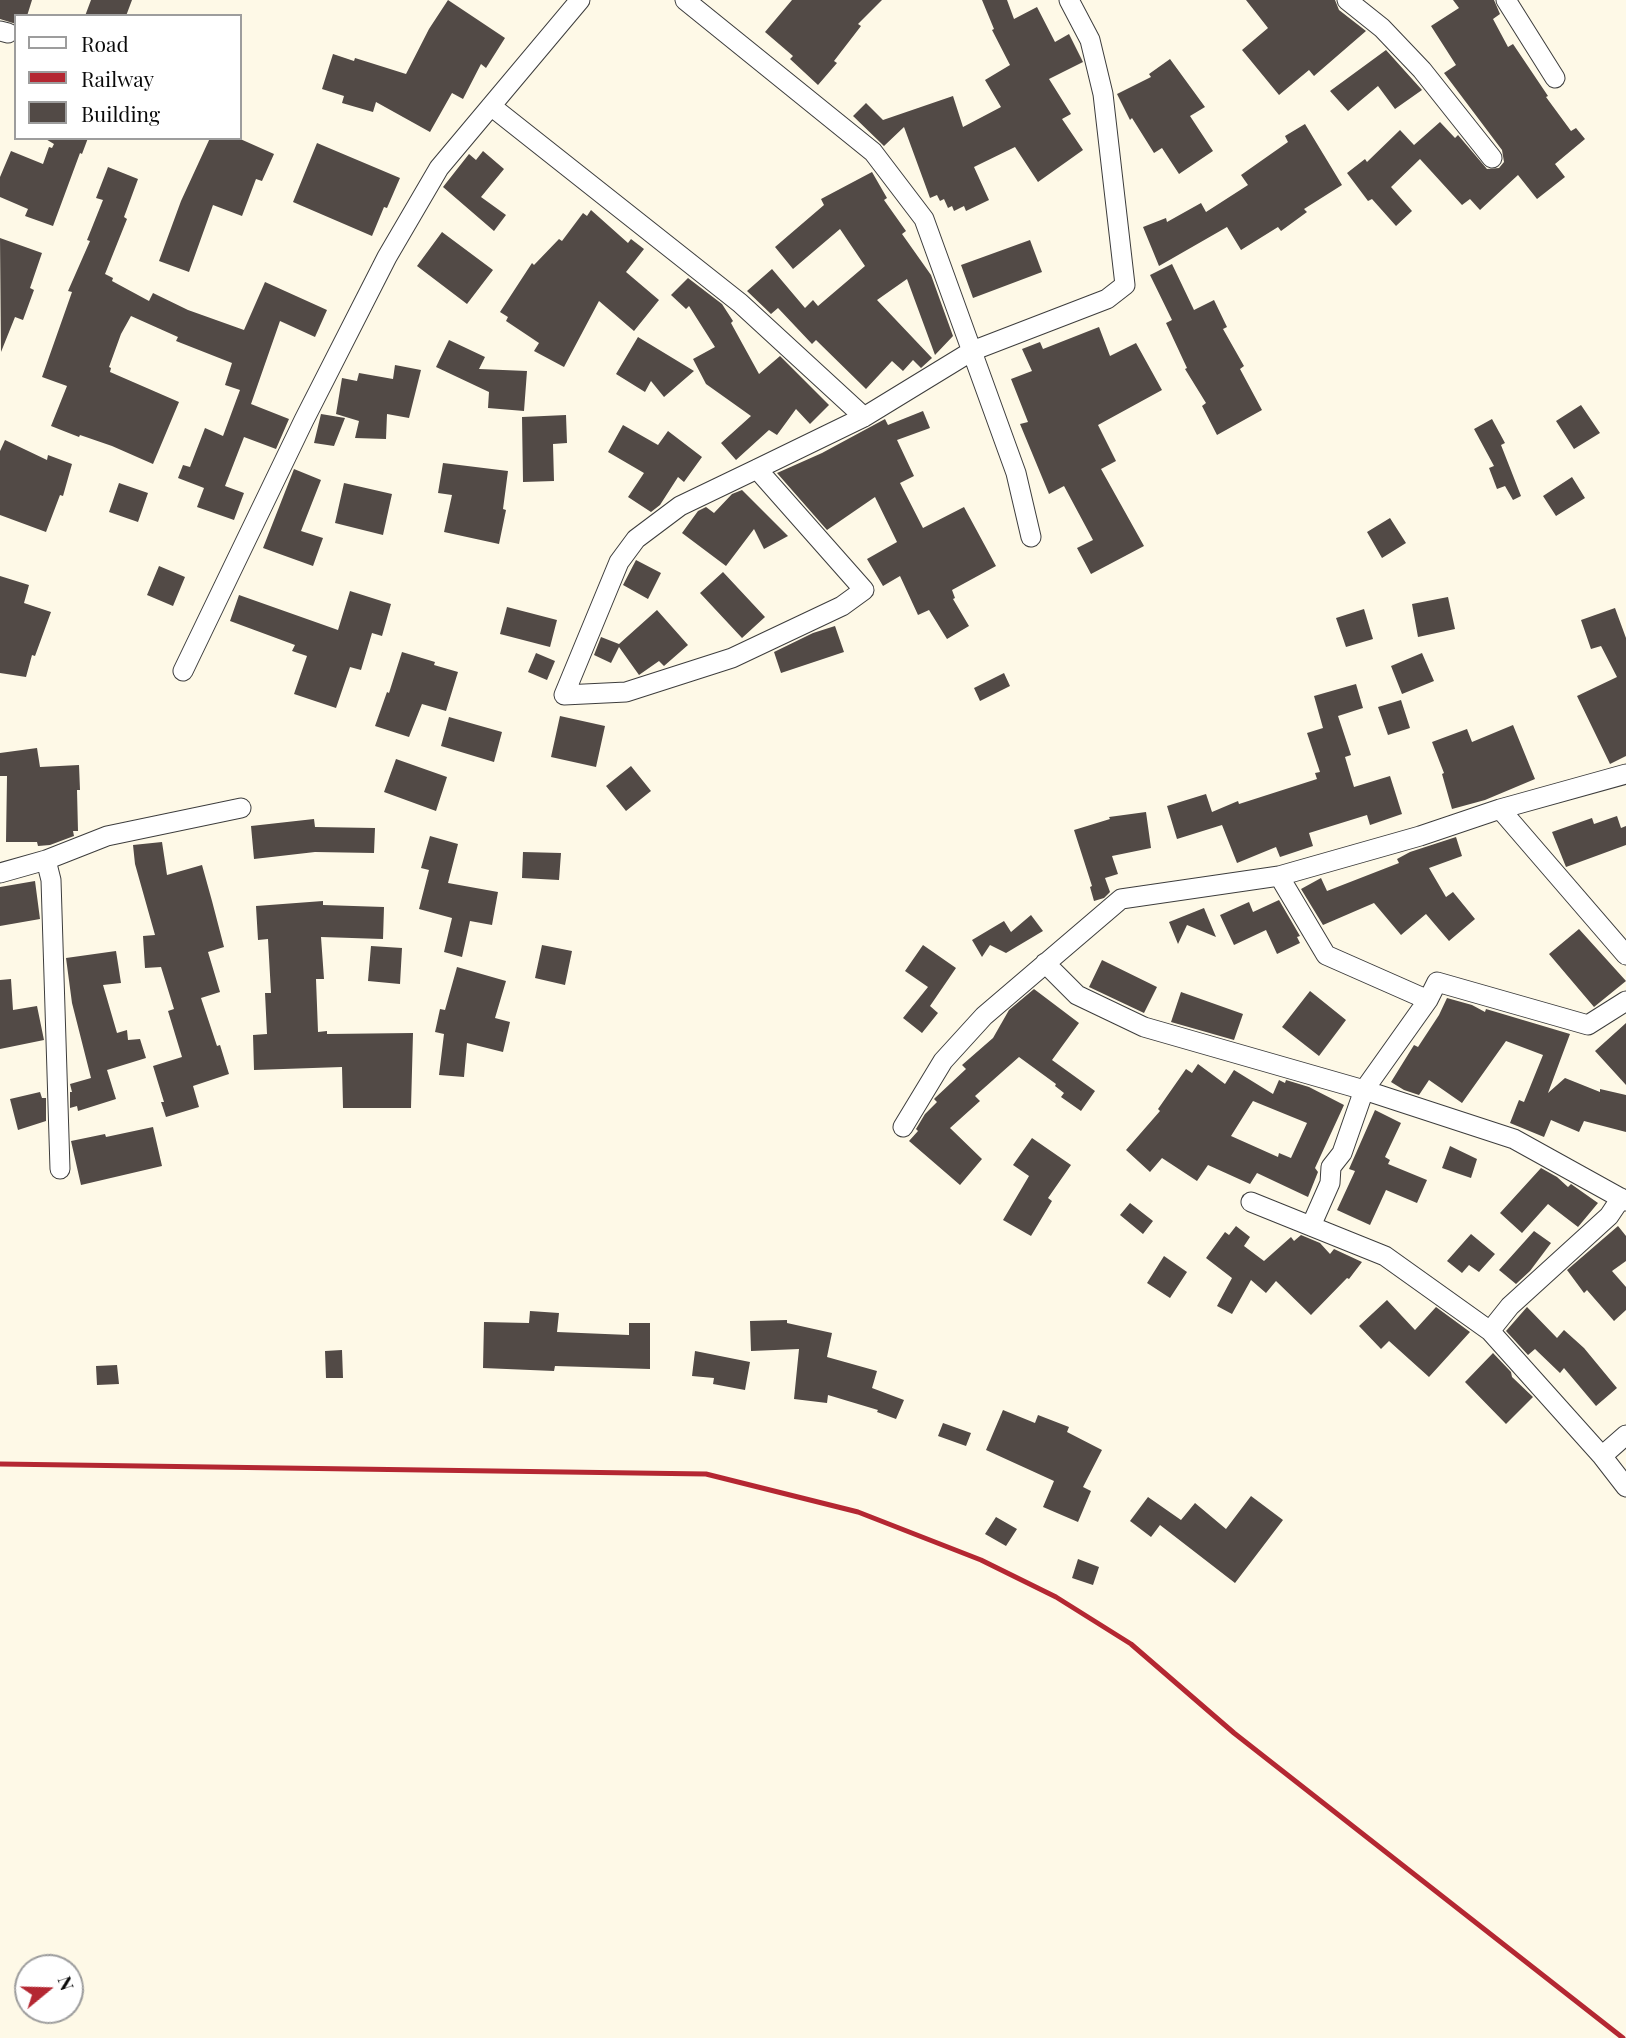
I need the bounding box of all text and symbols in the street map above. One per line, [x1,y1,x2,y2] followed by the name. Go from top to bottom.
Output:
[14,14,242,140] legend
[81,29,129,57] text: Road
[81,64,154,92] text: Railway
[81,99,160,127] text: Building
[14,1954,84,2024] north arrow
[52,1972,81,1994] text: N

